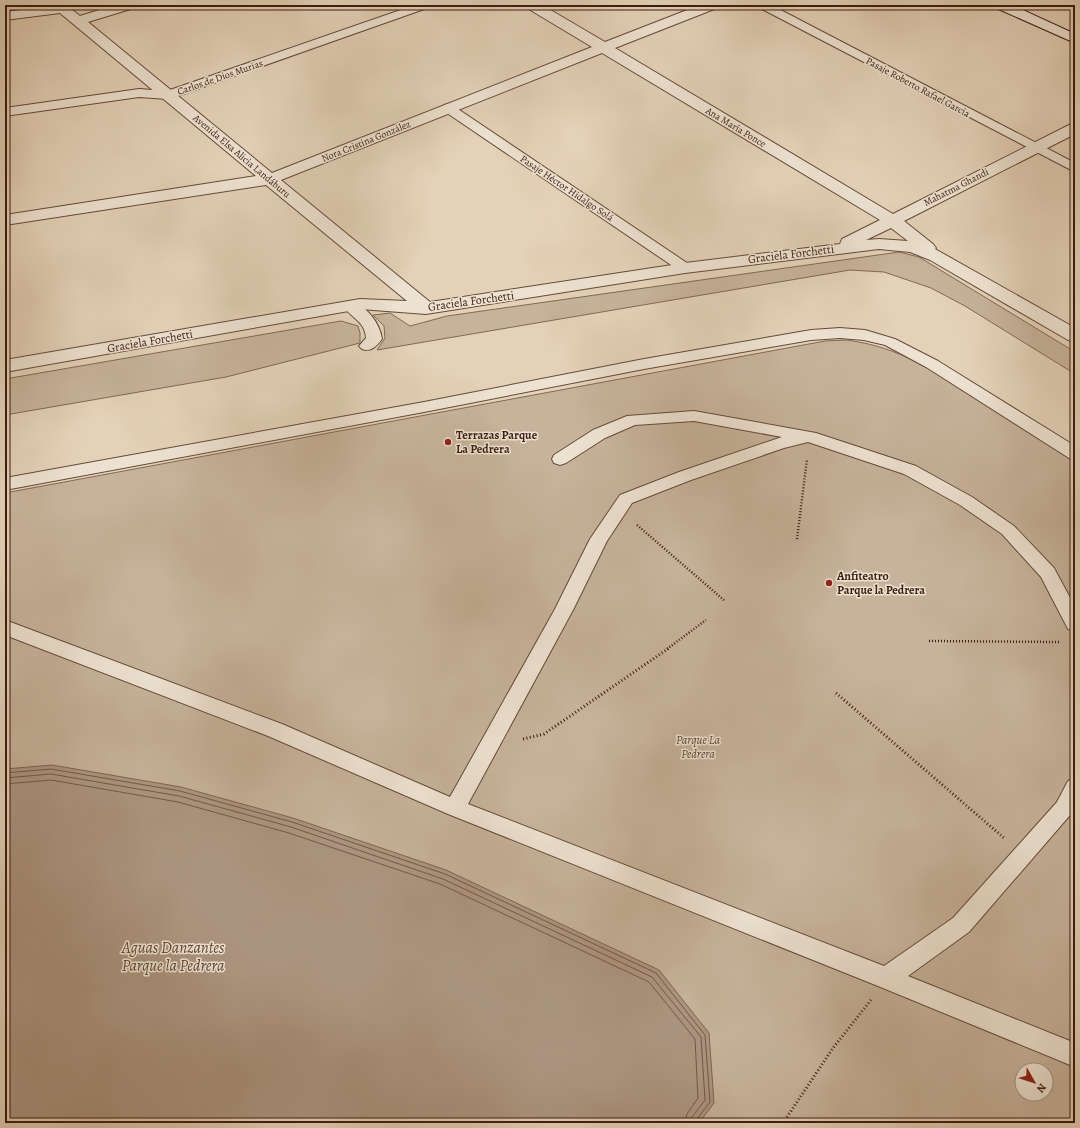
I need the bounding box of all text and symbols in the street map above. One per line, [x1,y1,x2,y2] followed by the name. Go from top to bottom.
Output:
[864,54,973,120] street label: Pasaje Roberto Rafael García
[175,56,265,98] street label: Carlos de Dios Murias
[703,103,769,150] street label: Ana María Ponce
[190,111,294,201] street label: Avenida Elsa Alicia Landáburu
[320,117,413,165] street label: Nora Cristina González
[518,152,616,224] street label: Pasaje Héctor Hidalgo Solá
[921,165,991,209] street label: Mahatma Ghandi
[747,241,835,267] street label: Graciela Forchetti
[427,287,515,315] street label: Graciela Forchetti
[106,326,194,356] street label: Graciela Forchetti
[456,427,538,457] place label: Terrazas Parque La Pedrera
[443,437,453,447] marker: Terrazas Parque La Pedrera
[836,568,925,598] place label: Anfiteatro Parque la Pedrera
[824,578,834,588] marker: Anfiteatro Parque la Pedrera
[676,732,721,762] park label: Parque La Pedrera
[121,937,225,977] water label: Aguas Danzantes Parque la Pedrera
[1014,1062,1054,1102] north arrow
[1033,1080,1050,1096] text: N

